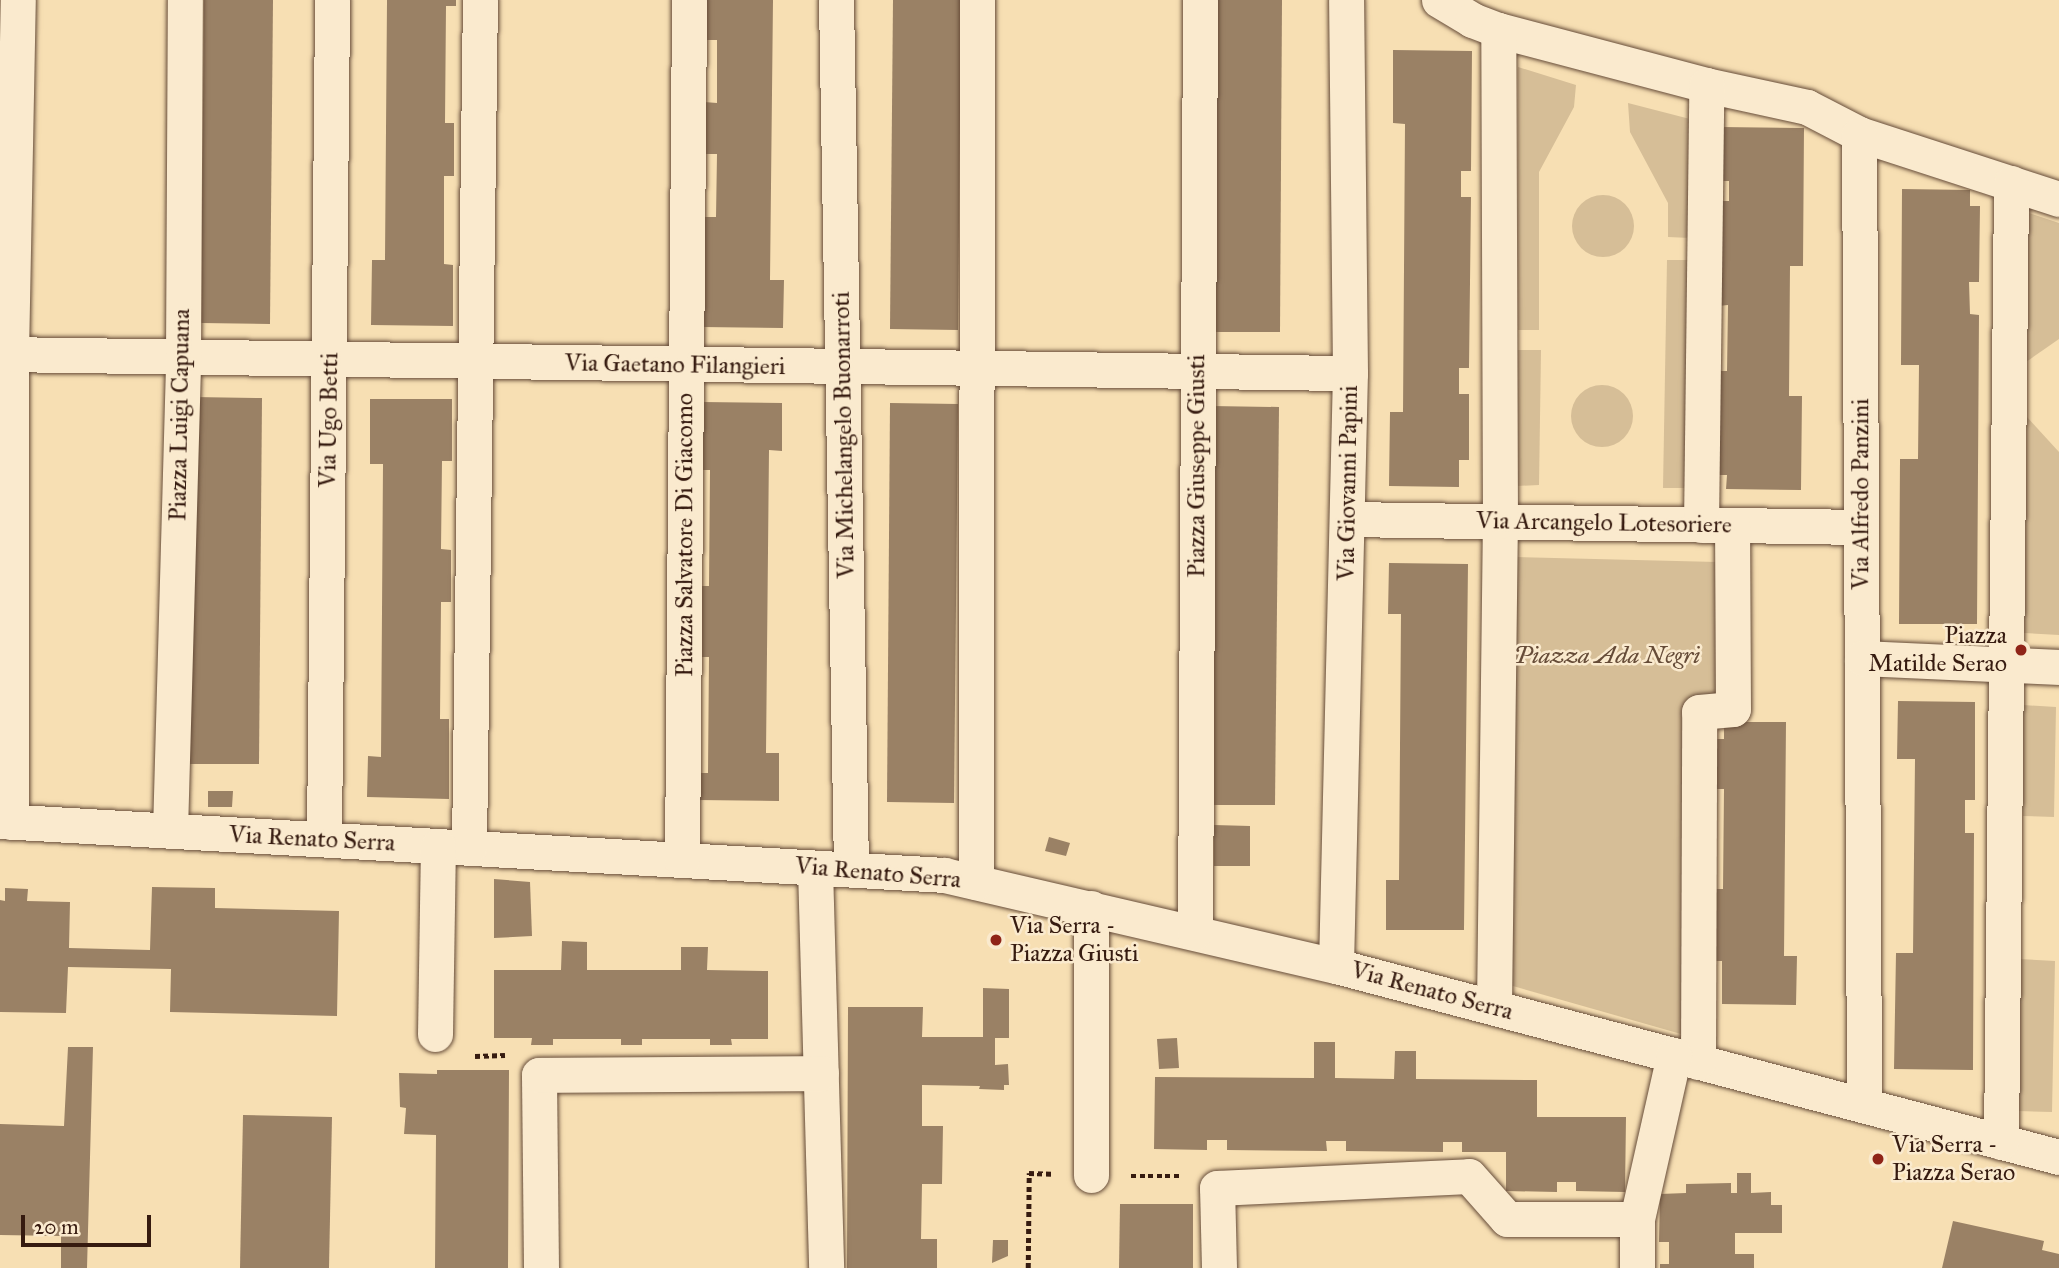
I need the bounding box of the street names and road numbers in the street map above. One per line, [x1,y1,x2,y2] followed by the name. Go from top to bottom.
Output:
[827,291,861,579] street label: Via Michelangelo Buonarroti
[164,308,196,522] street label: Piazza Luigi Capuana
[565,349,785,381] street label: Via Gaetano Filangieri
[313,352,345,488] street label: Via Ugo Betti
[1183,354,1211,578] street label: Piazza Giuseppe Giusti
[1332,385,1364,581] street label: Via Giovanni Papini
[671,393,699,677] street label: Piazza Salvatore Di Giacomo
[1847,398,1875,590] street label: Via Alfredo Panzini
[1476,506,1732,540] street label: Via Arcangelo Lotesoriere
[228,820,396,858] street label: Via Renato Serra
[794,851,962,895] street label: Via Renato Serra
[1348,956,1516,1026] street label: Via Renato Serra

